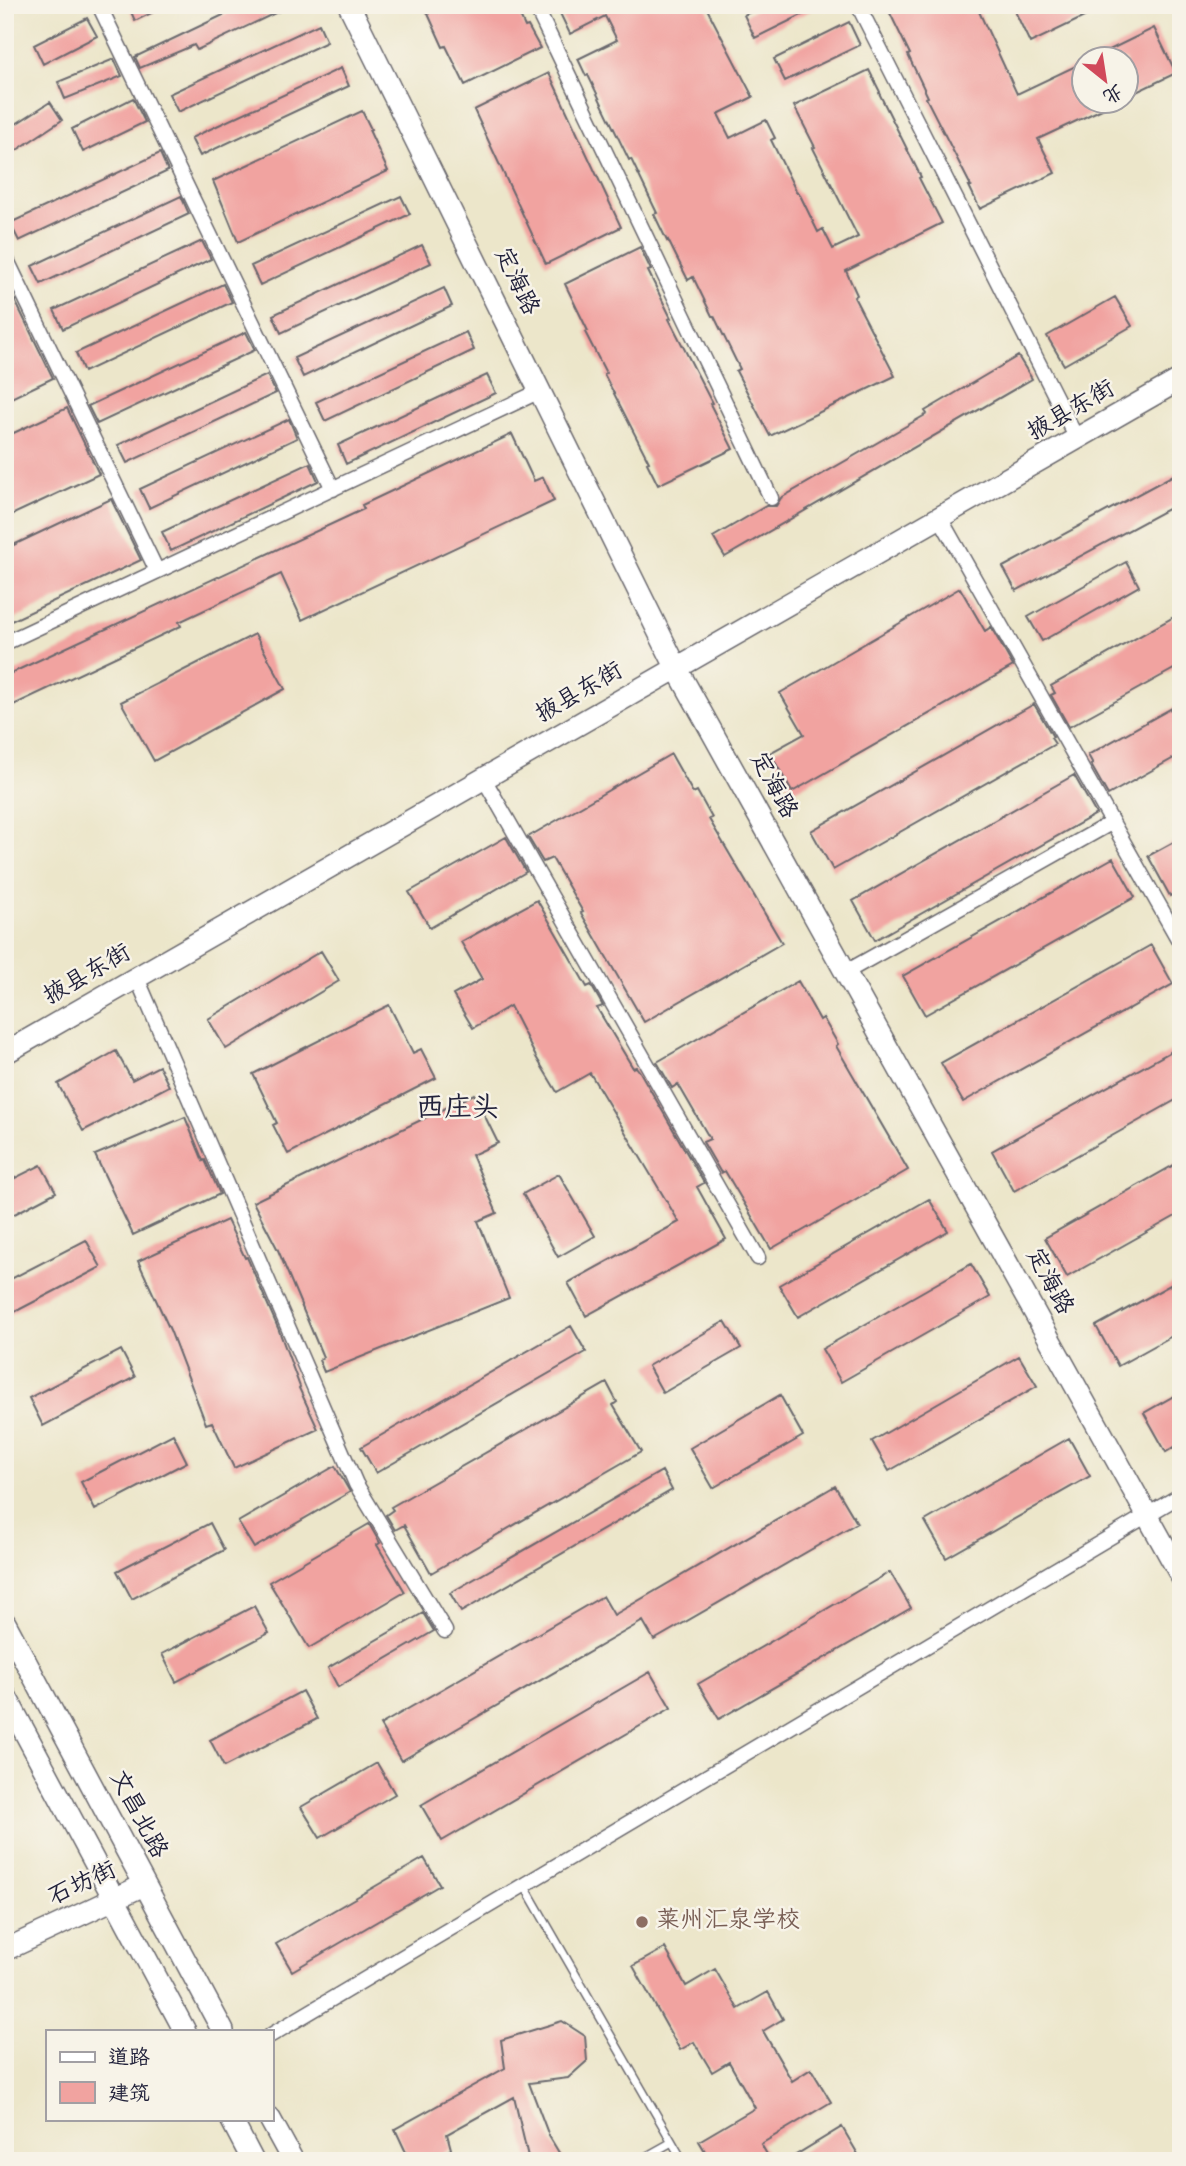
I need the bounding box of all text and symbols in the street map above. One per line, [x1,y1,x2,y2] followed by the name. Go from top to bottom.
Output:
[1070,46,1140,116] north arrow
[1097,75,1127,108] text: 北
[484,242,546,322] street label: 定海路
[1022,373,1122,451] street label: 掖县东街
[530,655,630,733] street label: 掖县东街
[740,746,804,826] street label: 定海路
[38,937,138,1015] street label: 掖县东街
[416,1091,500,1131] district label: 西庄头
[1016,1242,1080,1322] street label: 定海路
[99,1765,175,1865] street label: 文昌北路
[43,1854,123,1916] street label: 石坊街
[656,1905,800,1939] place label: 莱州汇泉学校
[634,1914,650,1930] marker: 莱州汇泉学校
[46,2030,273,2120] legend
[108,2045,150,2075] text: 道路
[108,2081,150,2111] text: 建筑

